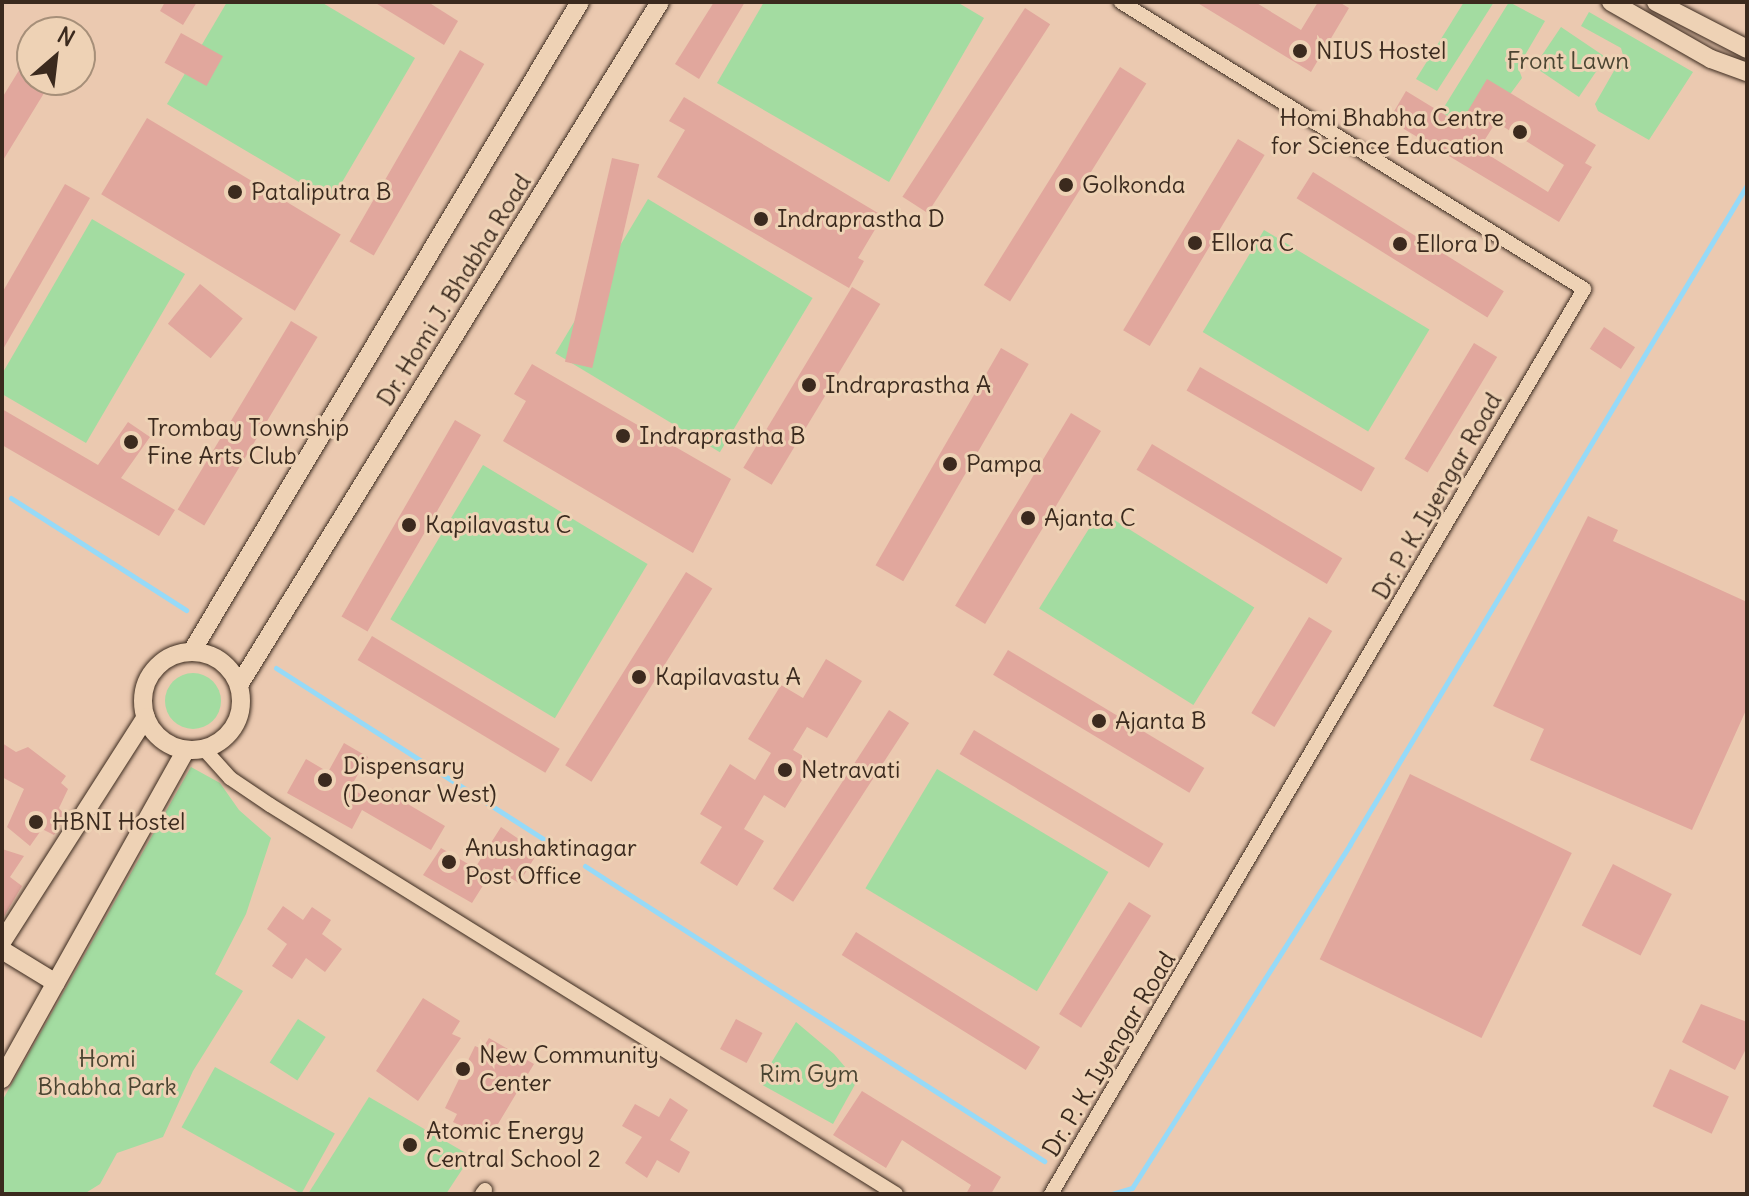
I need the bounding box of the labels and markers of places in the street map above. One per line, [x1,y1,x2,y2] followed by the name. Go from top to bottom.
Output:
[1316,37,1446,65] place label: NIUS Hostel
[1291,42,1309,60] marker: NIUS Hostel
[1271,104,1504,160] place label: Homi Bhabha Centre for Science Education
[1511,123,1529,141] marker: Homi Bhabha Centre for Science Education
[1082,171,1185,199] place label: Golkonda
[1057,176,1075,194] marker: Golkonda
[251,178,392,206] place label: Pataliputra B
[226,183,244,201] marker: Pataliputra B
[777,205,945,233] place label: Indraprastha D
[752,210,770,228] marker: Indraprastha D
[1211,229,1294,257] place label: Ellora C
[1416,230,1500,258] place label: Ellora D
[1186,234,1204,252] marker: Ellora C
[1391,235,1409,253] marker: Ellora D
[825,371,991,399] place label: Indraprastha A
[800,376,818,394] marker: Indraprastha A
[147,414,349,470] place label: Trombay Township Fine Arts Club
[639,422,805,450] place label: Indraprastha B
[614,427,632,445] marker: Indraprastha B
[122,433,140,451] marker: Trombay Township Fine Arts Club
[966,450,1042,478] place label: Pampa
[941,455,959,473] marker: Pampa
[1044,504,1135,532] place label: Ajanta C
[1019,509,1037,527] marker: Ajanta C
[425,511,571,539] place label: Kapilavastu C
[400,516,418,534] marker: Kapilavastu C
[655,663,801,691] place label: Kapilavastu A
[630,668,648,686] marker: Kapilavastu A
[1115,707,1206,735] place label: Ajanta B
[1090,712,1108,730] marker: Ajanta B
[343,752,497,808] place label: Dispensary (Deonar West)
[801,756,900,784] place label: Netravati
[776,761,794,779] marker: Netravati
[314,769,336,791] marker: Dispensary (Deonar West)
[52,808,185,836] place label: HBNI Hostel
[27,813,45,831] marker: HBNI Hostel
[465,834,637,890] place label: Anushaktinagar Post Office
[440,853,458,871] marker: Anushaktinagar Post Office
[479,1041,659,1097] place label: New Community Center
[454,1060,472,1078] marker: New Community Center
[426,1117,601,1173] place label: Atomic Energy Central School 2
[401,1136,419,1154] marker: Atomic Energy Central School 2

